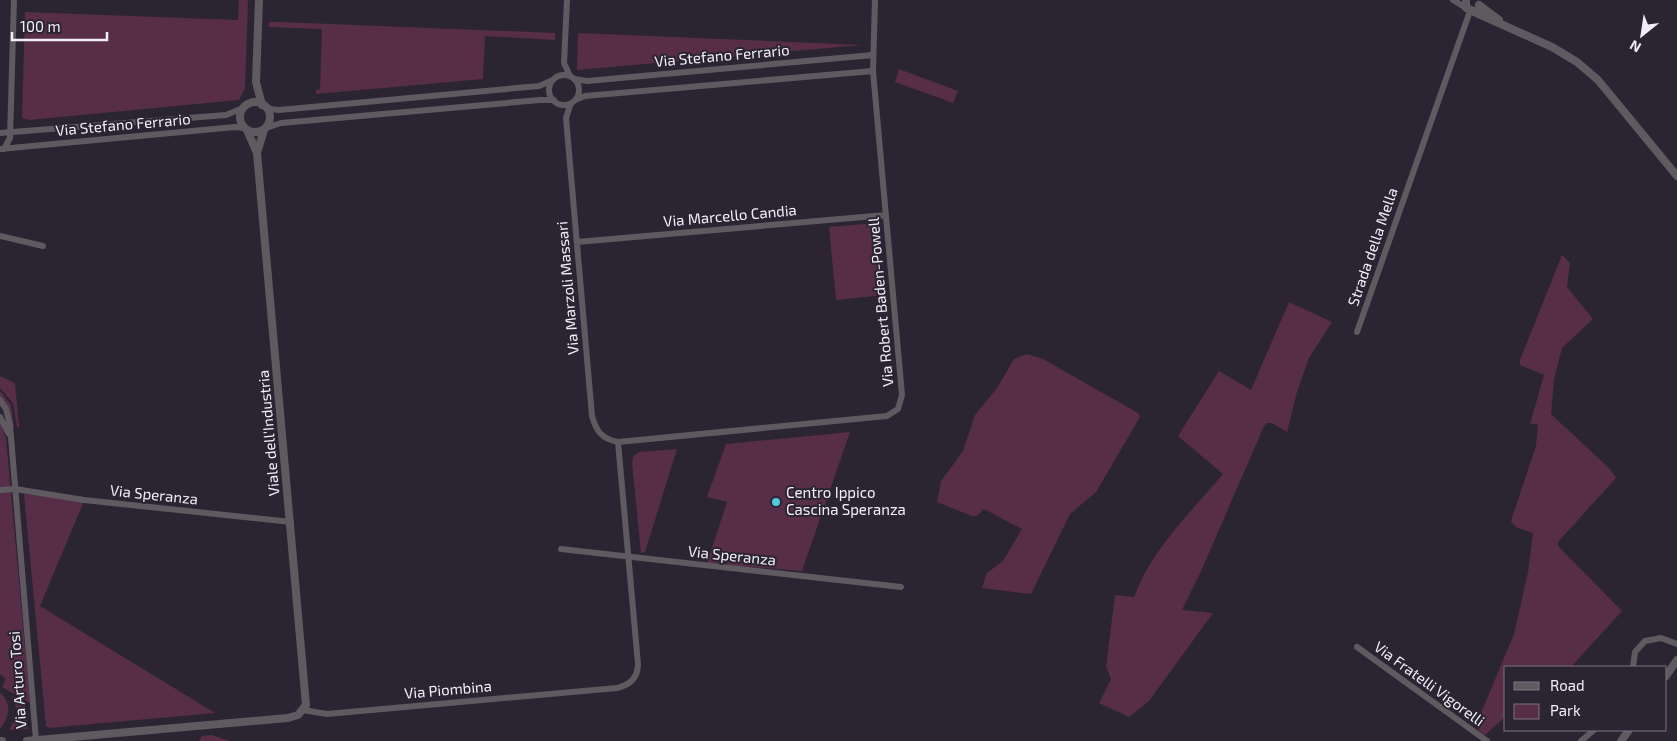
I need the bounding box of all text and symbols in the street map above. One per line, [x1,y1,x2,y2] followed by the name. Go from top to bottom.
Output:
[12,10,108,42] scale bar
[1617,10,1667,60] north arrow
[20,17,61,35] text: 100 m
[1627,37,1644,57] text: N
[654,40,790,70] street label: Via Stefano Ferrario
[55,109,191,139] street label: Via Stefano Ferrario
[1343,185,1401,308] street label: Strada della Mella
[663,200,797,230] street label: Via Marcello Candia
[864,216,896,388] street label: Via Robert Baden-Powell
[552,220,582,356] street label: Via Marzoli Massari
[254,369,282,497] street label: Viale dell'Industria
[109,480,199,508] street label: Via Speranza
[786,483,906,518] place label: Centro Ippico Cascina Speranza
[770,496,782,508] marker: Centro Ippico Cascina Speranza
[687,541,777,569] street label: Via Speranza
[5,631,29,730] street label: Via Arturo Tosi
[1371,637,1488,729] street label: Via Fratelli Vigorelli
[1504,666,1667,731] legend
[403,676,492,702] street label: Via Piombina
[1550,676,1585,694] text: Road
[1550,701,1581,719] text: Park

